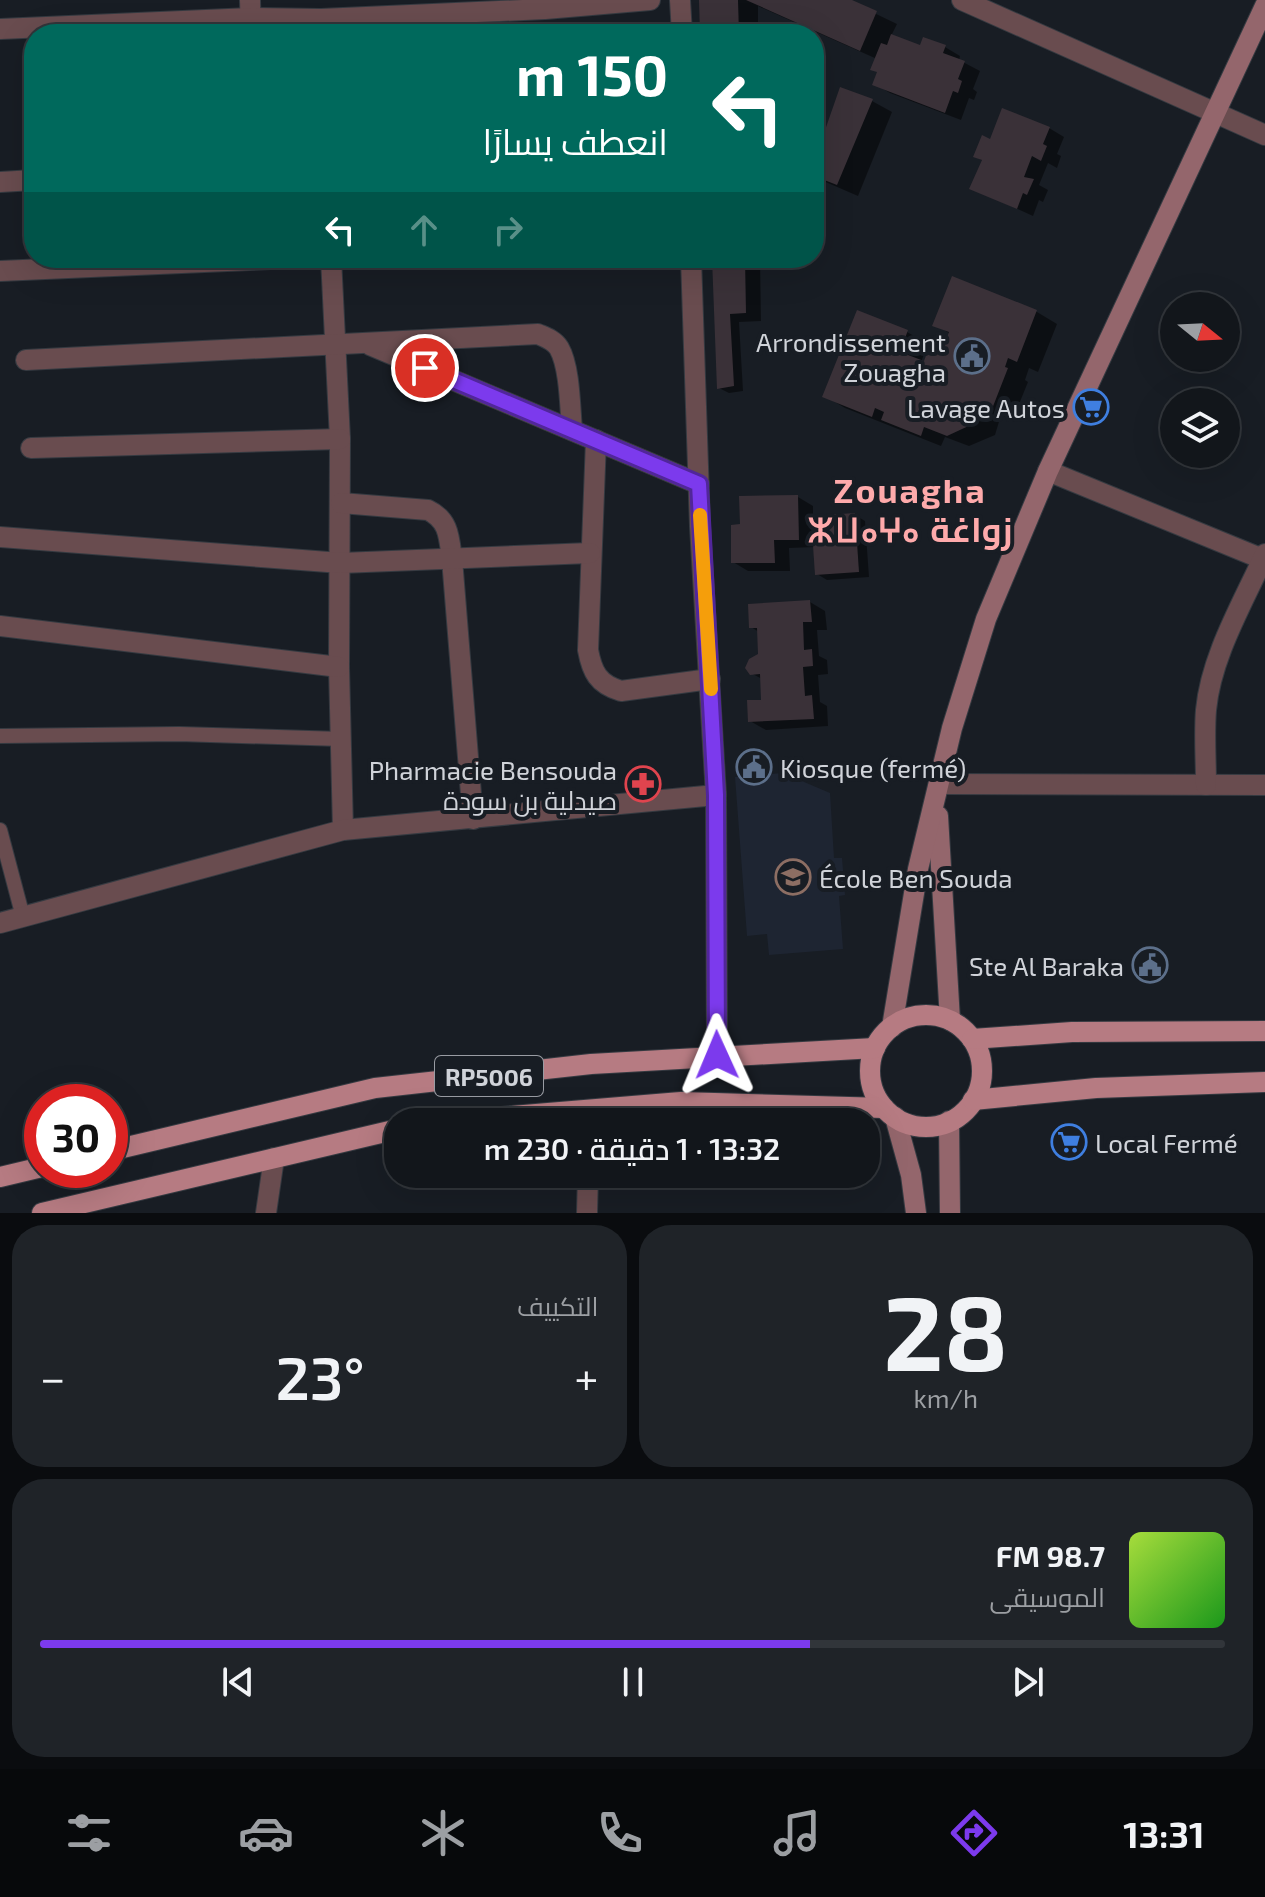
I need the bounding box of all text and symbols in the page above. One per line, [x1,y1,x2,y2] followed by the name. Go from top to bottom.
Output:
[516,40,668,107] text: 150 m
[696,56,800,160] icon: left
[482,119,668,162] text: انعطف يسارًا
[318,208,362,252] icon: left
[402,208,446,252] icon: ahead
[486,208,530,252] icon: right
[1160,292,1240,372] north arrow
[1160,292,1240,468] map controls
[756,326,946,387] place label: Arrondissement Zouagha
[391,334,459,402] pin
[953,337,991,375] public building icon: Arrondissement Zouagha
[403,346,447,390] icon: arrive
[1072,388,1110,426] supermarket icon: Lavage Autos
[1160,388,1240,468] button: layers
[907,392,1065,423] place label: Lavage Autos
[807,469,1013,551] district label: Zouagha ⵣⵡⴰⵖⴰ زواغة
[735,748,773,786] public building icon: Kiosque (fermé)
[780,752,966,783] place label: Kiosque (fermé)
[369,754,617,817] place label: Pharmacie Bensouda صيدلية بن سودة
[624,765,662,803] pharmacy icon: Pharmacie Bensouda صيدلية بن سودة
[774,858,812,896] school or university icon: École Ben Souda
[819,862,1013,893] place label: École Ben Souda
[1131,946,1169,984] public building icon: Ste Al Baraka
[969,950,1124,981] place label: Ste Al Baraka
[675,1013,759,1097] position arrow
[435,1056,543,1096] road number: RP5006
[24,1084,128,1188] speed limit sign: 30
[1050,1123,1088,1161] supermarket icon: Local Fermé
[1095,1127,1238,1158] place label: Local Fermé
[484,1130,780,1166] text: 13:32 · 1 دقيقة · 230 m
[883,1267,1008,1392] text: 28
[517,1290,599,1321] text: التكييف
[275,1340,365,1412] text: 23°
[40,1350,66,1403] text: −
[574,1350,598,1403] text: +
[913,1382,978,1413] text: km/h
[996,1537,1105,1573] text: 98.7 FM
[990,1581,1105,1612] text: الموسيقى
[216,1660,260,1704] icon: previous
[611,1660,655,1704] icon: pause
[1006,1660,1050,1704] icon: next
[61,1805,117,1861] icon: filters
[238,1805,294,1861] icon: car
[415,1805,471,1861] icon: climate
[592,1805,648,1861] icon: phone
[769,1805,825,1861] icon: music
[946,1805,1002,1861] icon: directions
[1123,1812,1204,1855] text: 13:31

